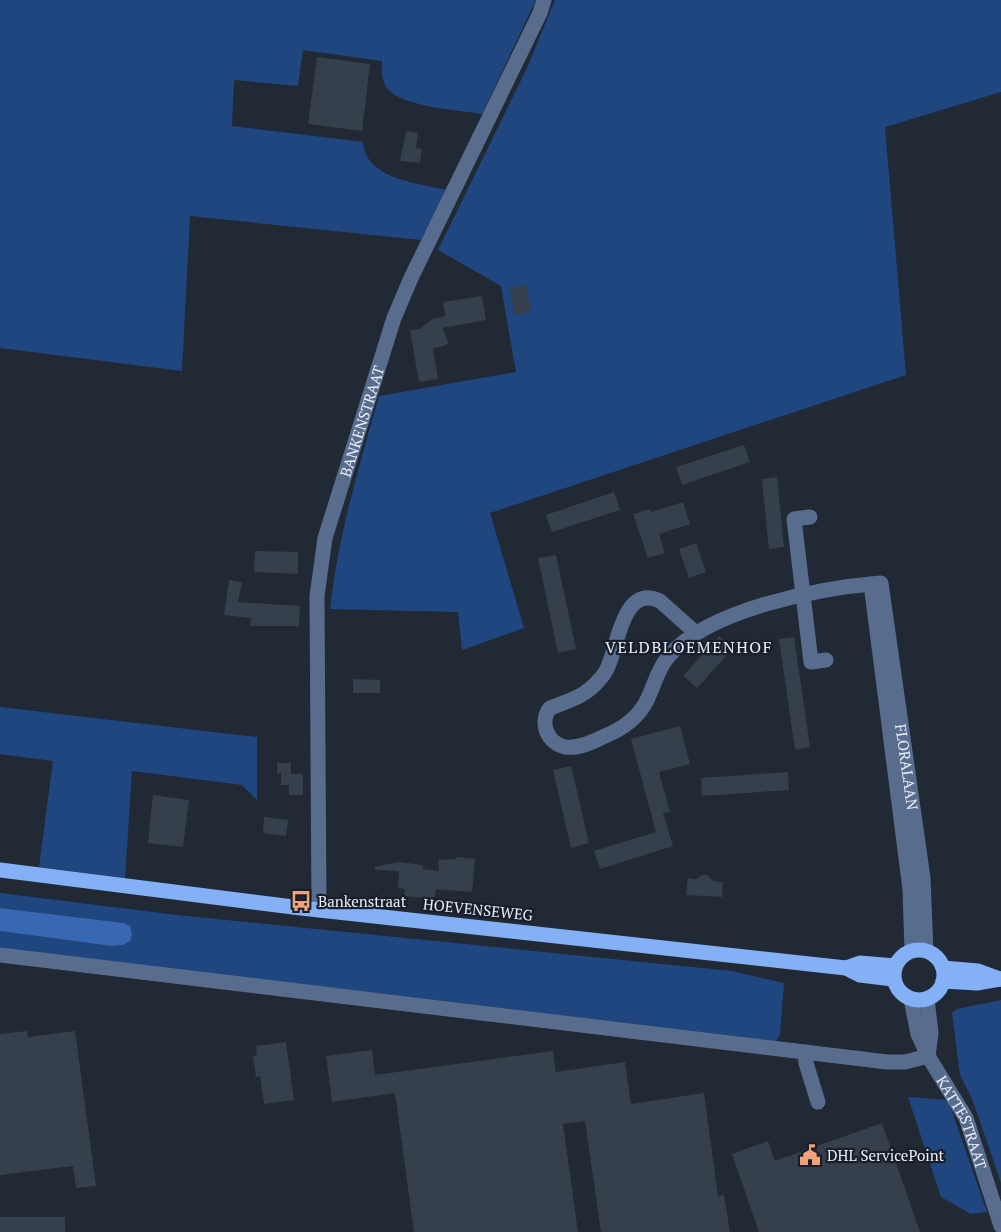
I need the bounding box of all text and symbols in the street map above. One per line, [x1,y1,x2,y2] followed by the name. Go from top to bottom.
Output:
[335,363,388,479] street label: BANKENSTRAAT
[605,636,773,658] district label: VELDBLOEMENHOF
[891,723,923,811] street label: FLORALAAN
[289,889,313,913] bus stop icon: Bankenstraat
[318,891,407,911] place label: Bankenstraat
[422,893,535,925] street label: HOEVENSEWEG
[932,1072,992,1172] street label: KATTESTRAAT
[798,1143,822,1167] public building icon: DHL ServicePoint
[827,1145,945,1165] place label: DHL ServicePoint

